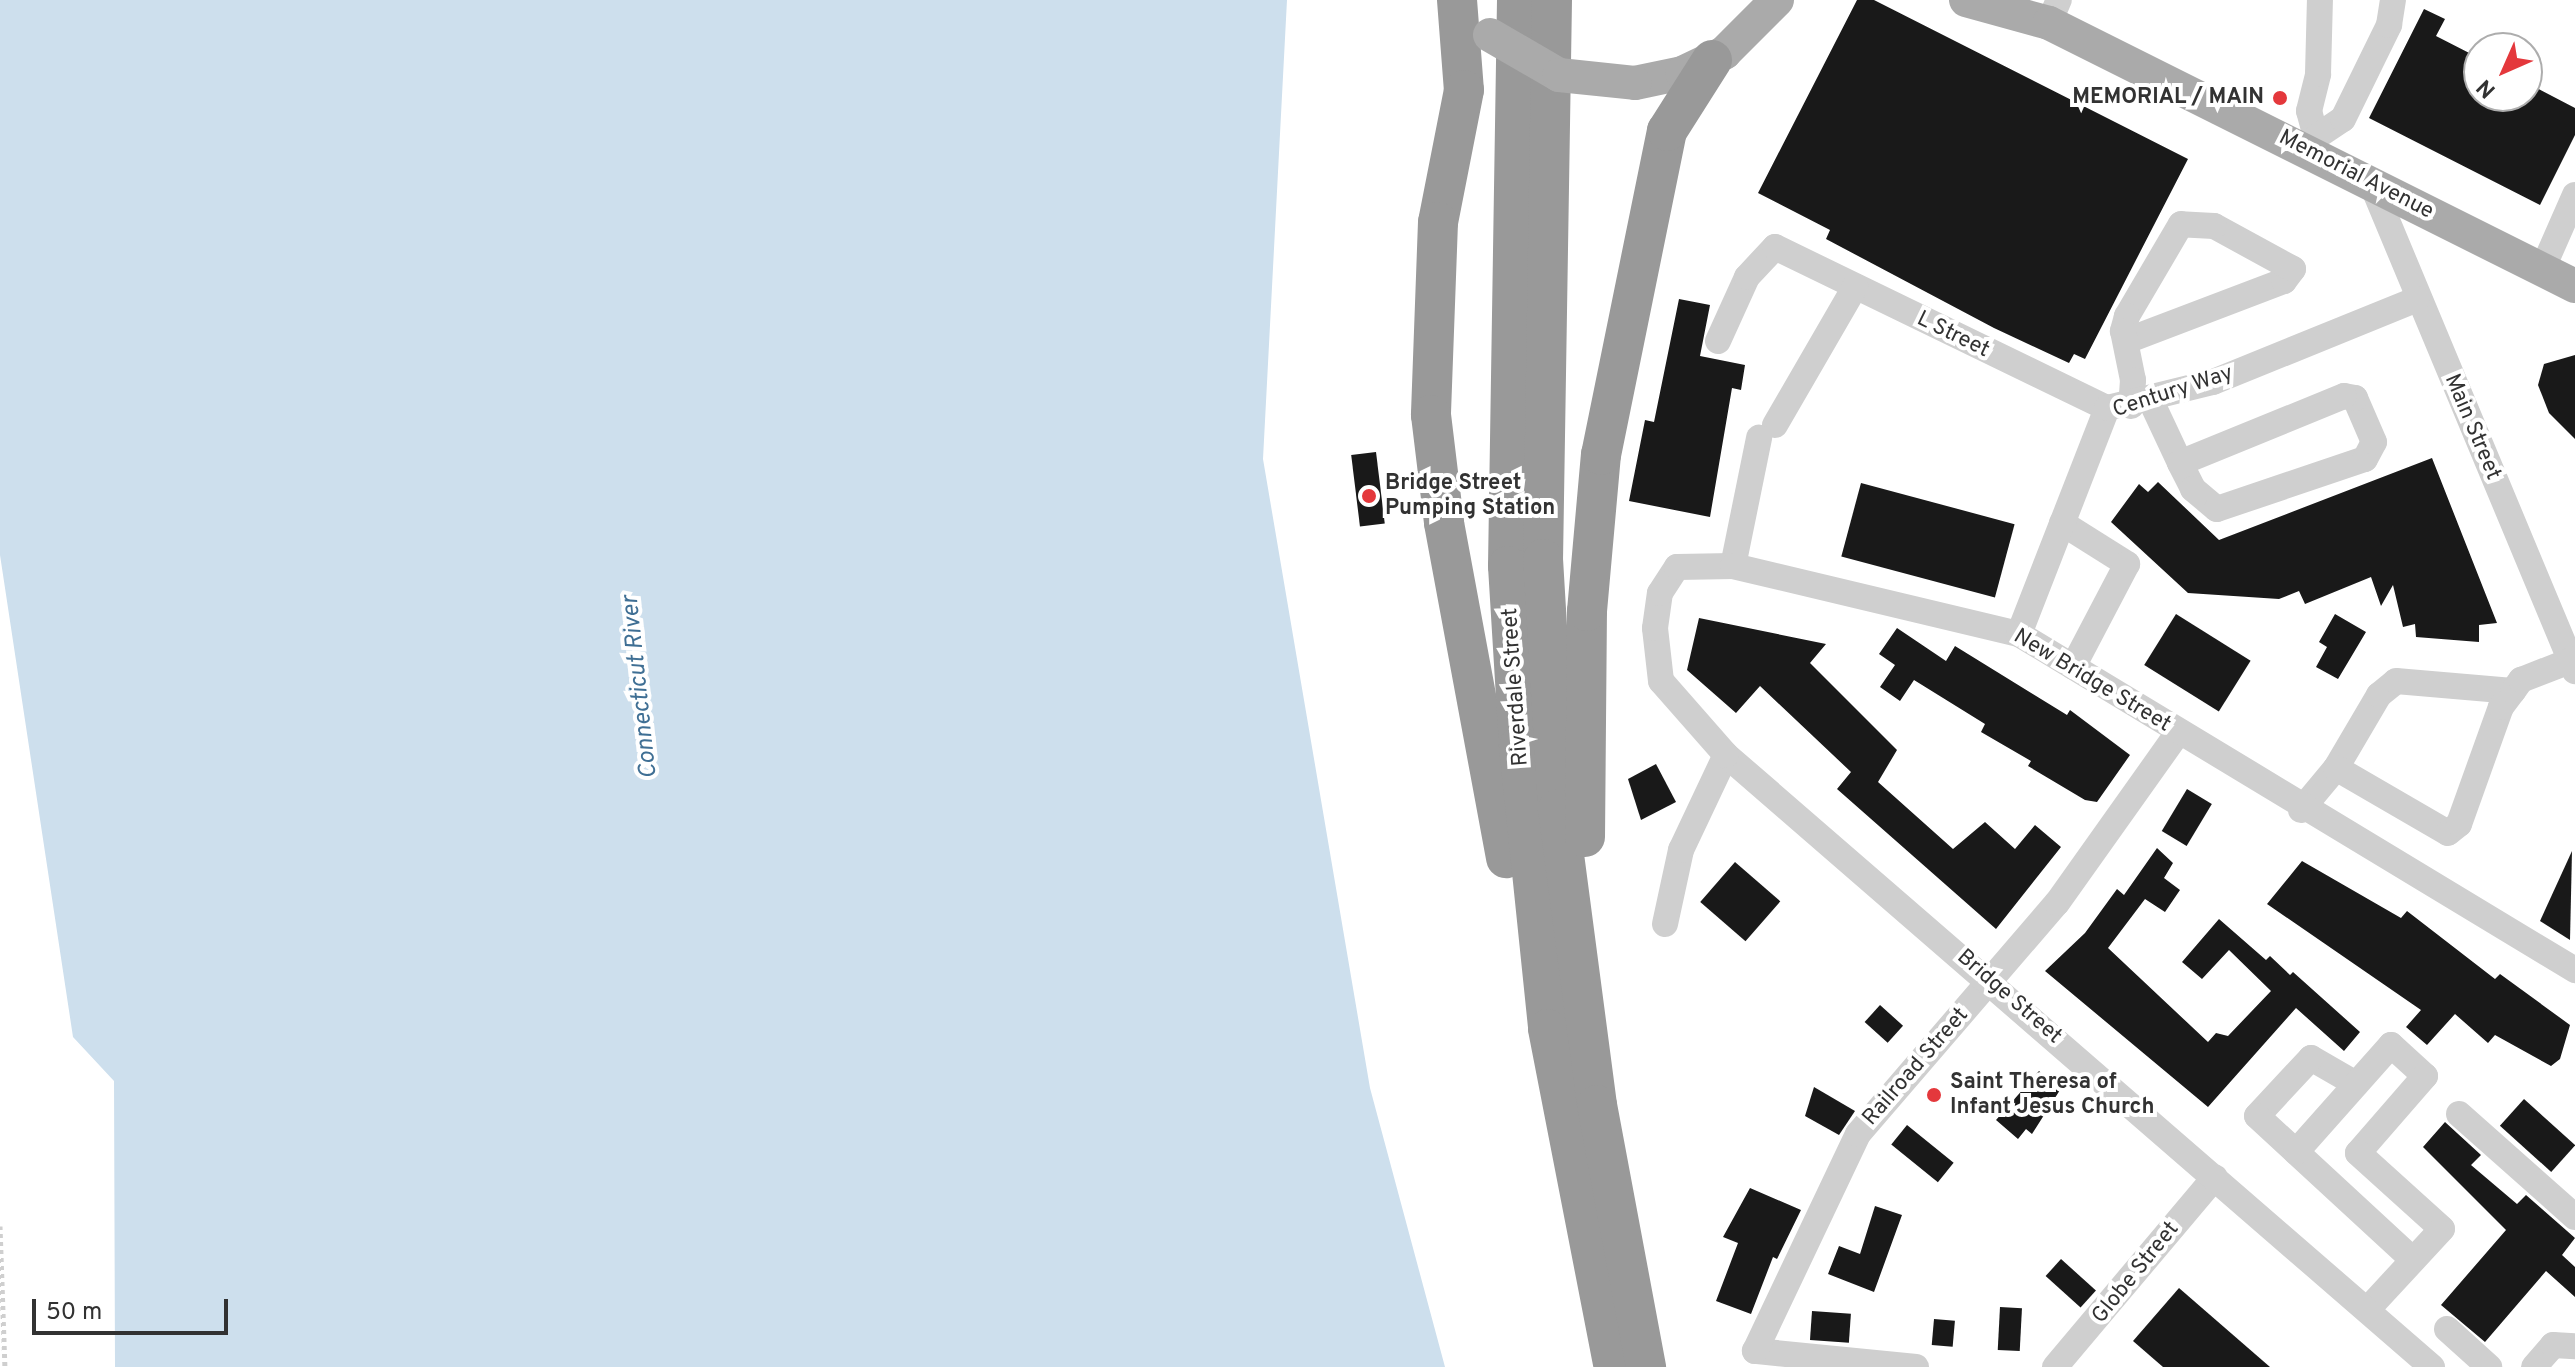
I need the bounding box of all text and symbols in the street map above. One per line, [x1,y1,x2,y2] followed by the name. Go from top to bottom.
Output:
[2463,32,2543,112] north arrow
[2472,73,2502,103] text: N
[2072,85,2264,111] place label: MEMORIAL / MAIN
[2271,89,2289,107] marker: MEMORIAL / MAIN
[2274,124,2438,226] street label: Memorial Avenue
[1912,306,1994,364] street label: L Street
[2109,360,2237,424] street label: Century Way
[2438,370,2506,484] street label: Main Street
[1385,470,1555,522] place label: Bridge Street Pumping Station
[1360,487,1378,505] marker: Bridge Street Pumping Station
[617,594,665,780] water label: Connecticut River
[1497,607,1535,767] street label: Riverdale Street
[2009,624,2175,738] street label: New Bridge Street
[1951,944,2067,1050] street label: Bridge Street
[1858,1003,1974,1131] street label: Railroad Street
[1950,1069,2155,1120] place label: Saint Theresa of Infant Jesus Church
[1925,1086,1943,1104] marker: Saint Theresa of Infant Jesus Church
[2087,1217,2185,1329] street label: Globe Street
[36,1283,232,1333] scale bar
[46,1298,102,1328] text: 50 m

